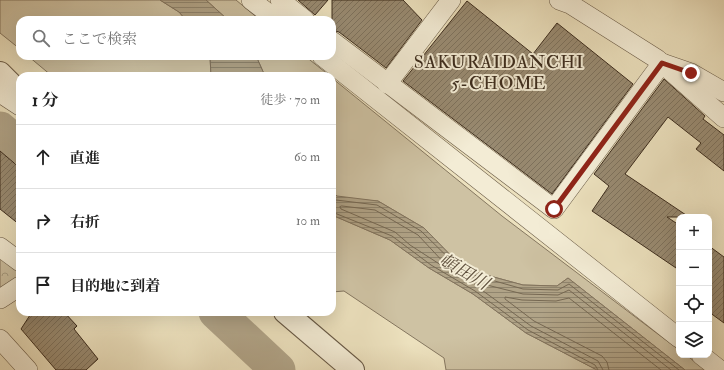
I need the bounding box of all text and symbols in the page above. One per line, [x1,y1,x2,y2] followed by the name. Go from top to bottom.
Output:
[16,16,336,60] search box
[30,27,52,49] icon: search
[62,30,137,49] text: ここで検索
[414,51,584,95] district label: SAKURAIDANCHI 5-CHOME
[682,64,700,82] route end
[32,90,59,111] text: 1 分
[261,92,320,108] text: 徒歩 · 70 m
[32,146,54,168] icon: ahead
[70,149,100,168] text: 直進
[294,149,320,165] text: 60 m
[545,200,563,218] route start
[32,210,54,232] icon: right
[70,213,100,232] text: 右折
[296,213,320,229] text: 10 m
[676,214,712,358] map controls
[676,214,712,250] button: +
[435,249,495,296] water label: 頓田川
[676,250,712,286] button: −
[32,274,54,296] icon: arrive
[70,277,160,296] text: 目的地に到着
[676,286,712,322] button: locate
[676,322,712,358] button: layers

